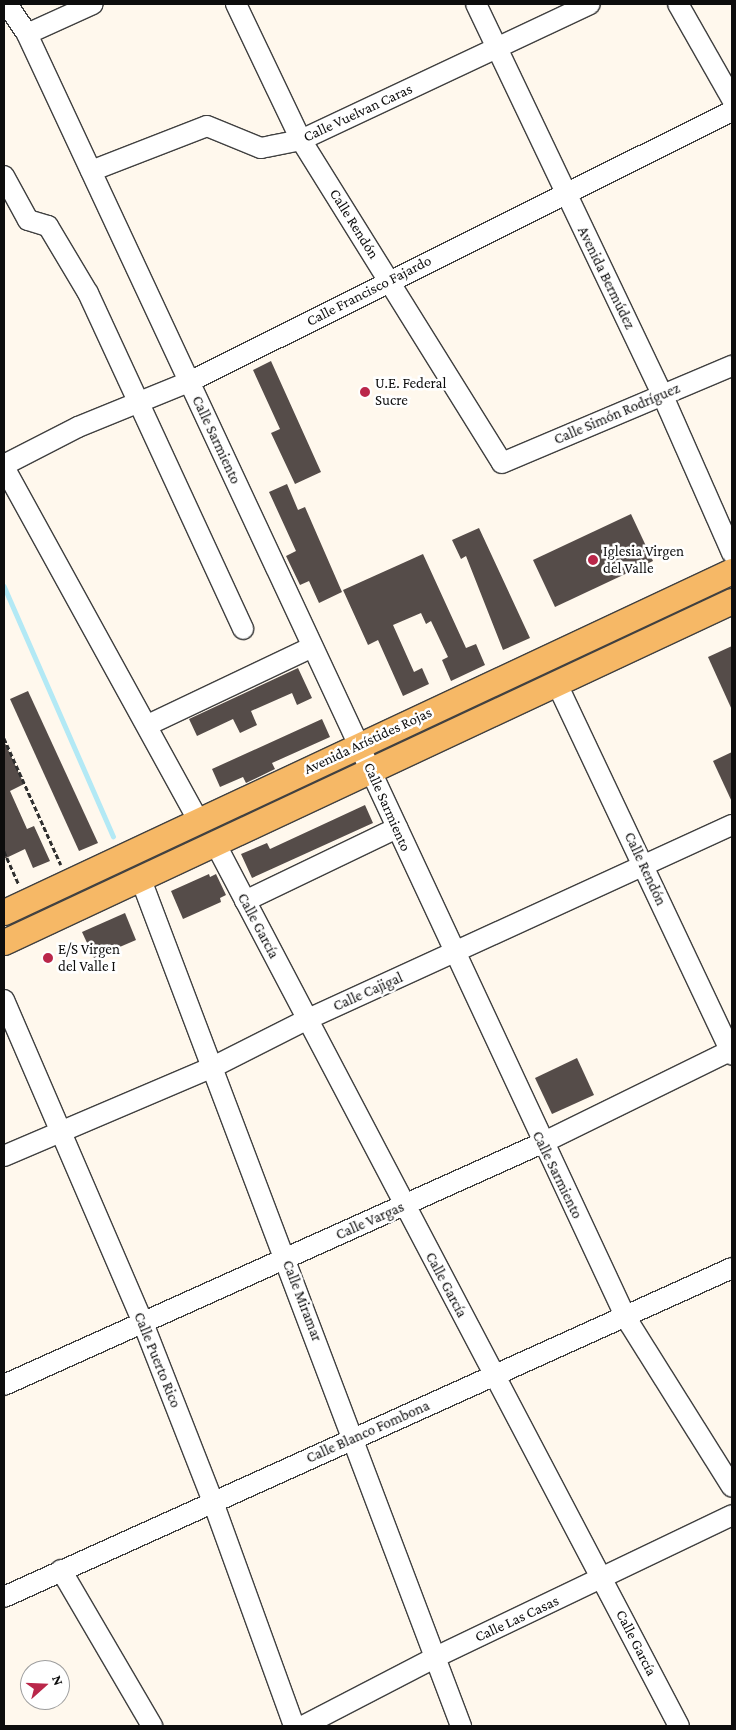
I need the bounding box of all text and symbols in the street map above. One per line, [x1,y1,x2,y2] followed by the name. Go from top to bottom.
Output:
[301,80,415,146] street label: Calle Vuelvan Caras
[325,186,383,262] street label: Calle Rendón
[573,224,639,332] street label: Avenida Bermúdez
[304,252,434,330] street label: Calle Francisco Fajardo
[375,374,446,409] place label: U.E. Federal Sucre
[551,379,683,449] street label: Calle Simón Rodríguez
[359,386,371,398] marker: U.E. Federal Sucre
[188,393,244,487] street label: Calle Sarmiento
[603,542,684,577] place label: Iglesia Virgen del Valle
[587,554,599,566] marker: Iglesia Virgen del Valle
[301,703,435,779] street label: Avenida Arístides Rojas
[359,760,415,854] street label: Calle Sarmiento
[620,829,670,909] street label: Calle Rendón
[233,890,283,962] street label: Calle García
[58,940,120,975] place label: E/S Virgen del Valle I
[42,952,54,964] marker: E/S Virgen del Valle I
[330,969,406,1015] street label: Calle Cajigal
[528,1128,586,1222] street label: Calle Sarmiento
[333,1198,407,1244] street label: Calle Vargas
[421,1249,471,1321] street label: Calle García
[278,1258,326,1344] street label: Calle Miramar
[130,1310,184,1410] street label: Calle Puerto Rico
[303,1397,433,1467] street label: Calle Blanco Fombona
[472,1592,562,1646] street label: Calle Las Casas
[612,1607,660,1679] street label: Calle García
[20,1660,70,1710] north arrow
[49,1673,67,1687] text: N

